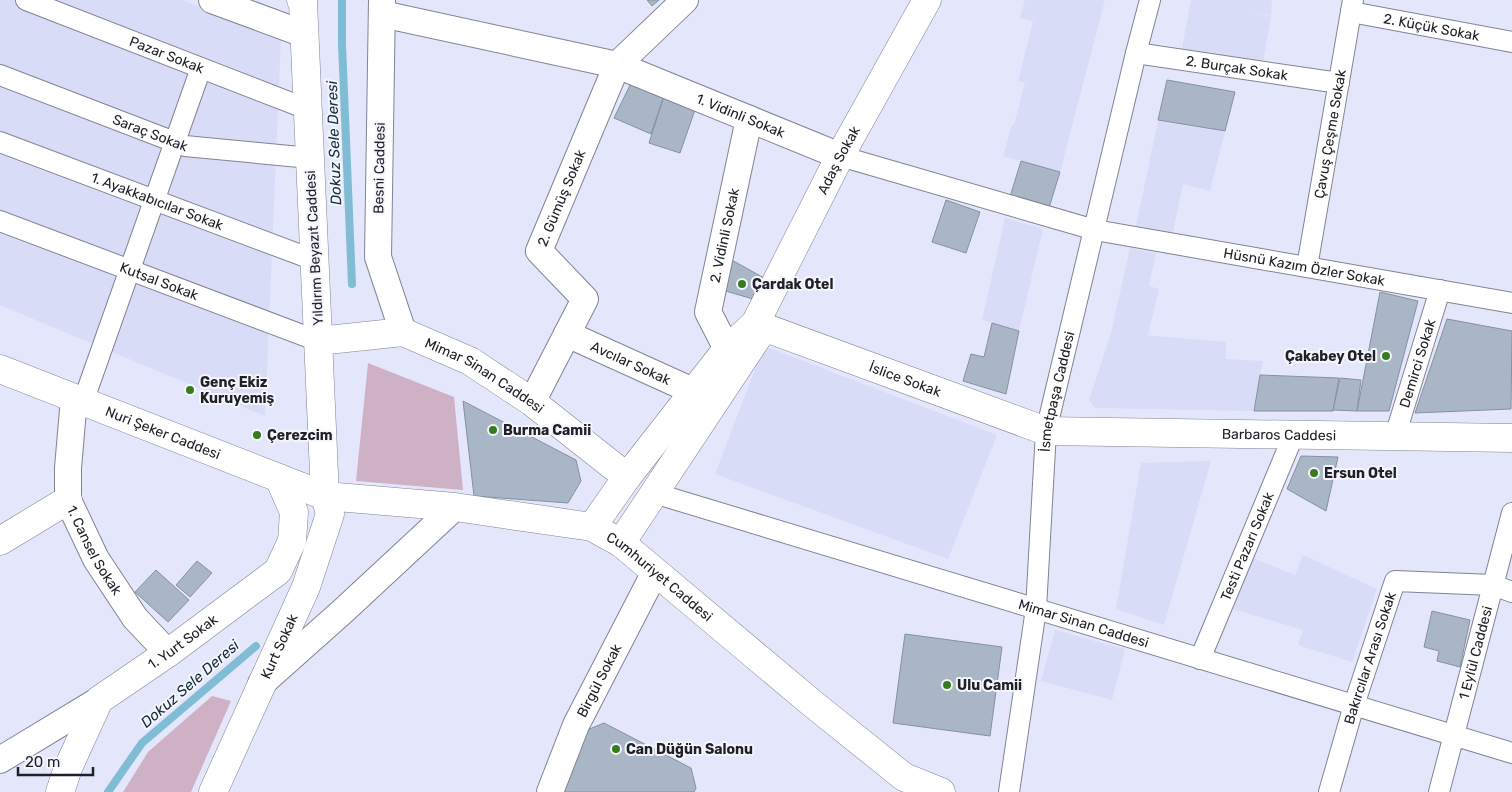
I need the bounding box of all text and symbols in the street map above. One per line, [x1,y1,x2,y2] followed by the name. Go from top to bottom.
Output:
[1382,10,1482,45] street label: 2. Küçük Sokak
[127,33,207,78] street label: Pazar Sokak
[1185,52,1290,84] street label: 2. Burçak Sokak
[1311,68,1350,200] street label: Çavuş Çeşme Sokak
[323,80,345,206] water label: Dokuz Sele Deresi
[694,90,788,142] street label: 1. Vidinli Sokak
[110,111,191,156] street label: Saraç Sokak
[370,122,389,214] street label: Besni Caddesi
[814,123,864,197] street label: Adaş Sokak
[534,146,590,249] street label: 2. Gümüş Sokak
[89,169,226,234] street label: 1. Ayakkabıcılar Sokak
[302,170,327,326] street label: Yıldırım Beyazıt Caddesi
[706,186,743,284] street label: 2. Vidinli Sokak
[1222,245,1387,290] street label: Hüsnü Kazım Özler Sokak
[117,259,201,304] street label: Kutsal Sokak
[752,276,833,293] place label: Çardak Otel
[736,278,748,290] marker: Çardak Otel
[1396,316,1440,410] street label: Demirci Sokak
[1037,330,1078,452] street label: İsmetpaşa Caddesi
[422,334,547,417] street label: Mimar Sinan Caddesi
[588,338,674,389] street label: Avcılar Sokak
[1285,348,1376,365] place label: Çakabey Otel
[1380,350,1392,362] marker: Çakabey Otel
[867,359,944,401] street label: İslice Sokak
[200,374,275,407] place label: Genç Ekiz Kuruyemiş
[184,384,196,396] marker: Genç Ekiz Kuruyemiş
[103,403,223,463] street label: Nuri Şeker Caddesi
[503,422,591,439] place label: Burma Camii
[487,424,499,436] marker: Burma Camii
[1222,426,1336,444] street label: Barbaros Caddesi
[267,427,333,444] place label: Çerezcim
[251,429,263,441] marker: Çerezcim
[1324,465,1397,482] place label: Ersun Otel
[1308,467,1320,479] marker: Ersun Otel
[1217,489,1278,604] street label: Testi Pazarı Sokak
[63,503,126,599] street label: 1. Cansel Sokak
[603,529,716,625] street label: Cumhuriyet Caddesi
[1341,589,1400,726] street label: Bakırcılar Arası Sokak
[1016,596,1151,651] street label: Mimar Sinan Caddesi
[1456,604,1496,702] street label: 1 Eylül Caddesi
[145,611,222,673] street label: 1. Yurt Sokak
[257,611,302,682] street label: Kurt Sokak
[137,636,243,732] water label: Dokuz Sele Deresi
[573,640,626,720] street label: Birgül Sokak
[957,677,1022,694] place label: Ulu Camii
[941,679,953,691] marker: Ulu Camii
[626,741,753,758] place label: Can Düğün Salonu
[610,743,622,755] marker: Can Düğün Salonu
[18,744,92,776] scale bar
[25,753,60,771] text: 20 m

